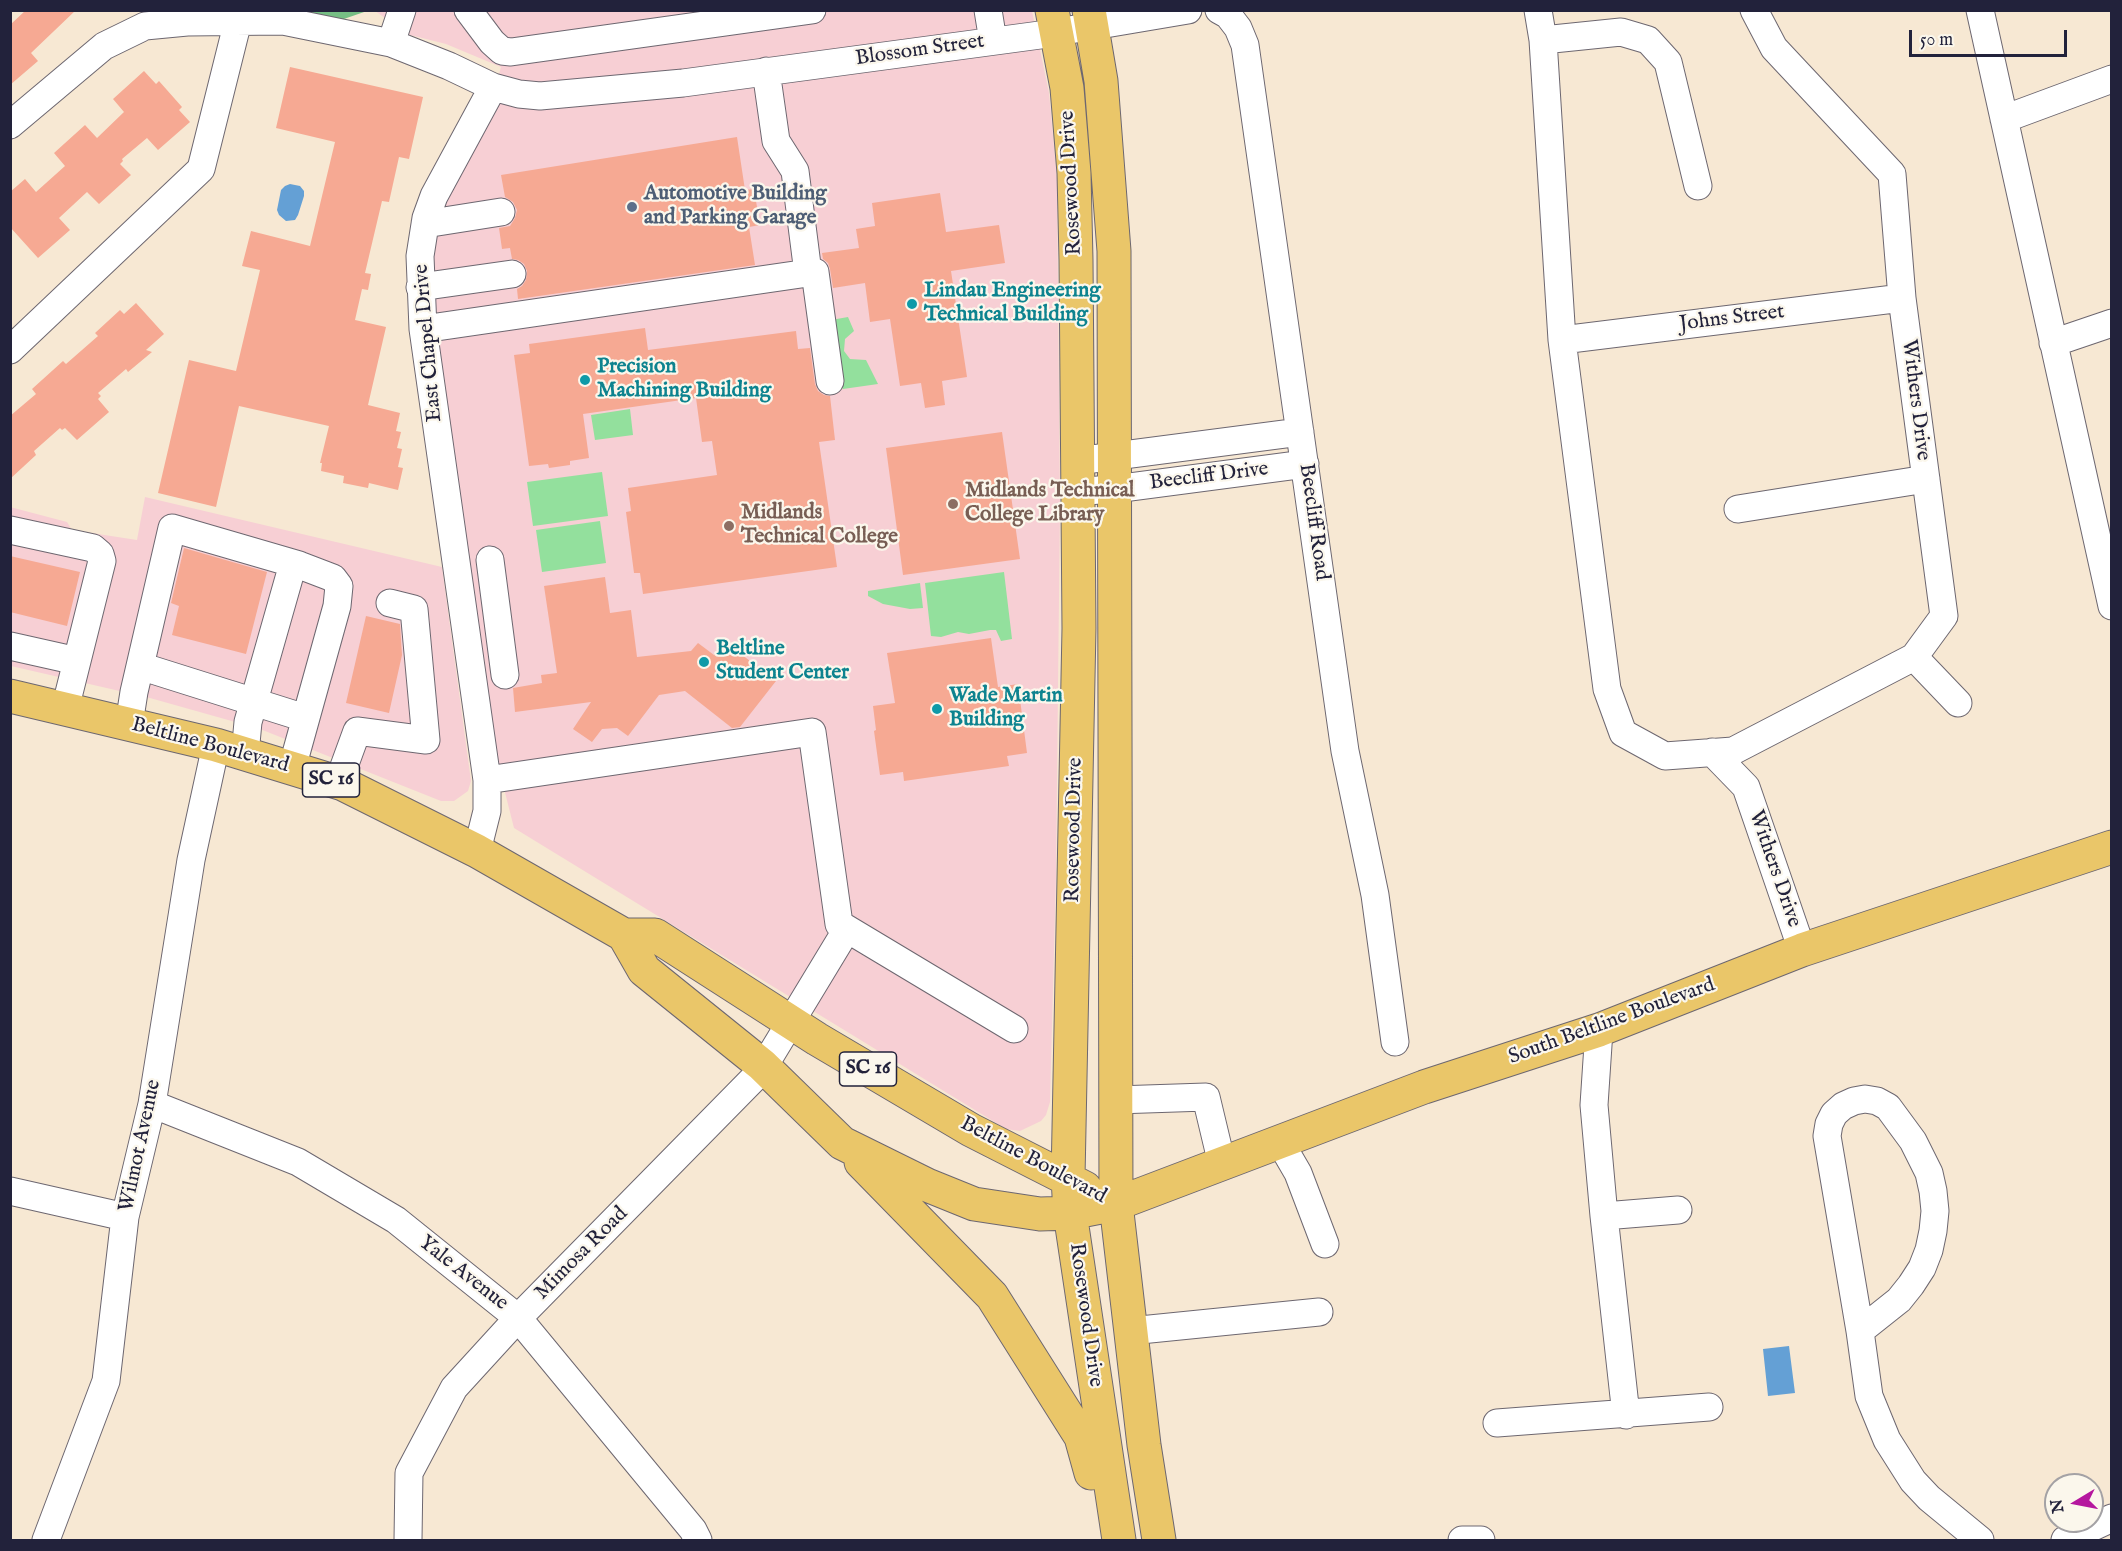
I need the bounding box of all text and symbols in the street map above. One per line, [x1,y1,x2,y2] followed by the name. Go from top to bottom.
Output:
[1912,18,2070,56] scale bar
[854,29,986,73] street label: Blossom Street
[1920,29,1953,52] text: 50 m
[1056,110,1088,256] street label: Rosewood Drive
[644,182,827,232] place label: Automotive Building and Parking Garage
[625,200,639,214] marker: Automotive Building and Parking Garage
[410,263,448,423] street label: East Chapel Drive
[924,279,1101,329] place label: Lindau Engineering Technical Building
[905,297,919,311] marker: Lindau Engineering Technical Building
[1678,300,1786,338] street label: Johns Street
[1895,338,1935,462] street label: Withers Drive
[597,355,771,405] place label: Precision Machining Building
[578,373,592,387] marker: Precision Machining Building
[1148,457,1270,497] street label: Beecliff Drive
[1292,462,1334,582] street label: Beecliff Road
[965,479,1135,529] place label: Midlands Technical College Library
[946,497,960,511] marker: Midlands Technical College Library
[741,501,898,551] place label: Midlands Technical College
[722,519,736,533] marker: Midlands Technical College
[716,637,849,687] place label: Beltline Student Center
[697,655,711,669] marker: Beltline Student Center
[949,684,1063,734] place label: Wade Martin Building
[930,702,944,716] marker: Wade Martin Building
[129,713,291,779] street label: Beltline Boulevard
[1061,757,1089,903] street label: Rosewood Drive
[302,763,360,797] road number: SC 16
[1742,807,1806,931] street label: Withers Drive
[1505,973,1719,1071] street label: South Beltline Boulevard
[840,1052,896,1086] road number: SC 16
[115,1077,167,1215] street label: Wilmot Avenue
[956,1112,1110,1210] street label: Beltline Boulevard
[530,1202,634,1306] street label: Mimosa Road
[413,1231,513,1317] street label: Yale Avenue
[1062,1241,1108,1389] street label: Rosewood Drive
[2044,1473,2104,1533] north arrow
[2047,1497,2069,1514] text: N

